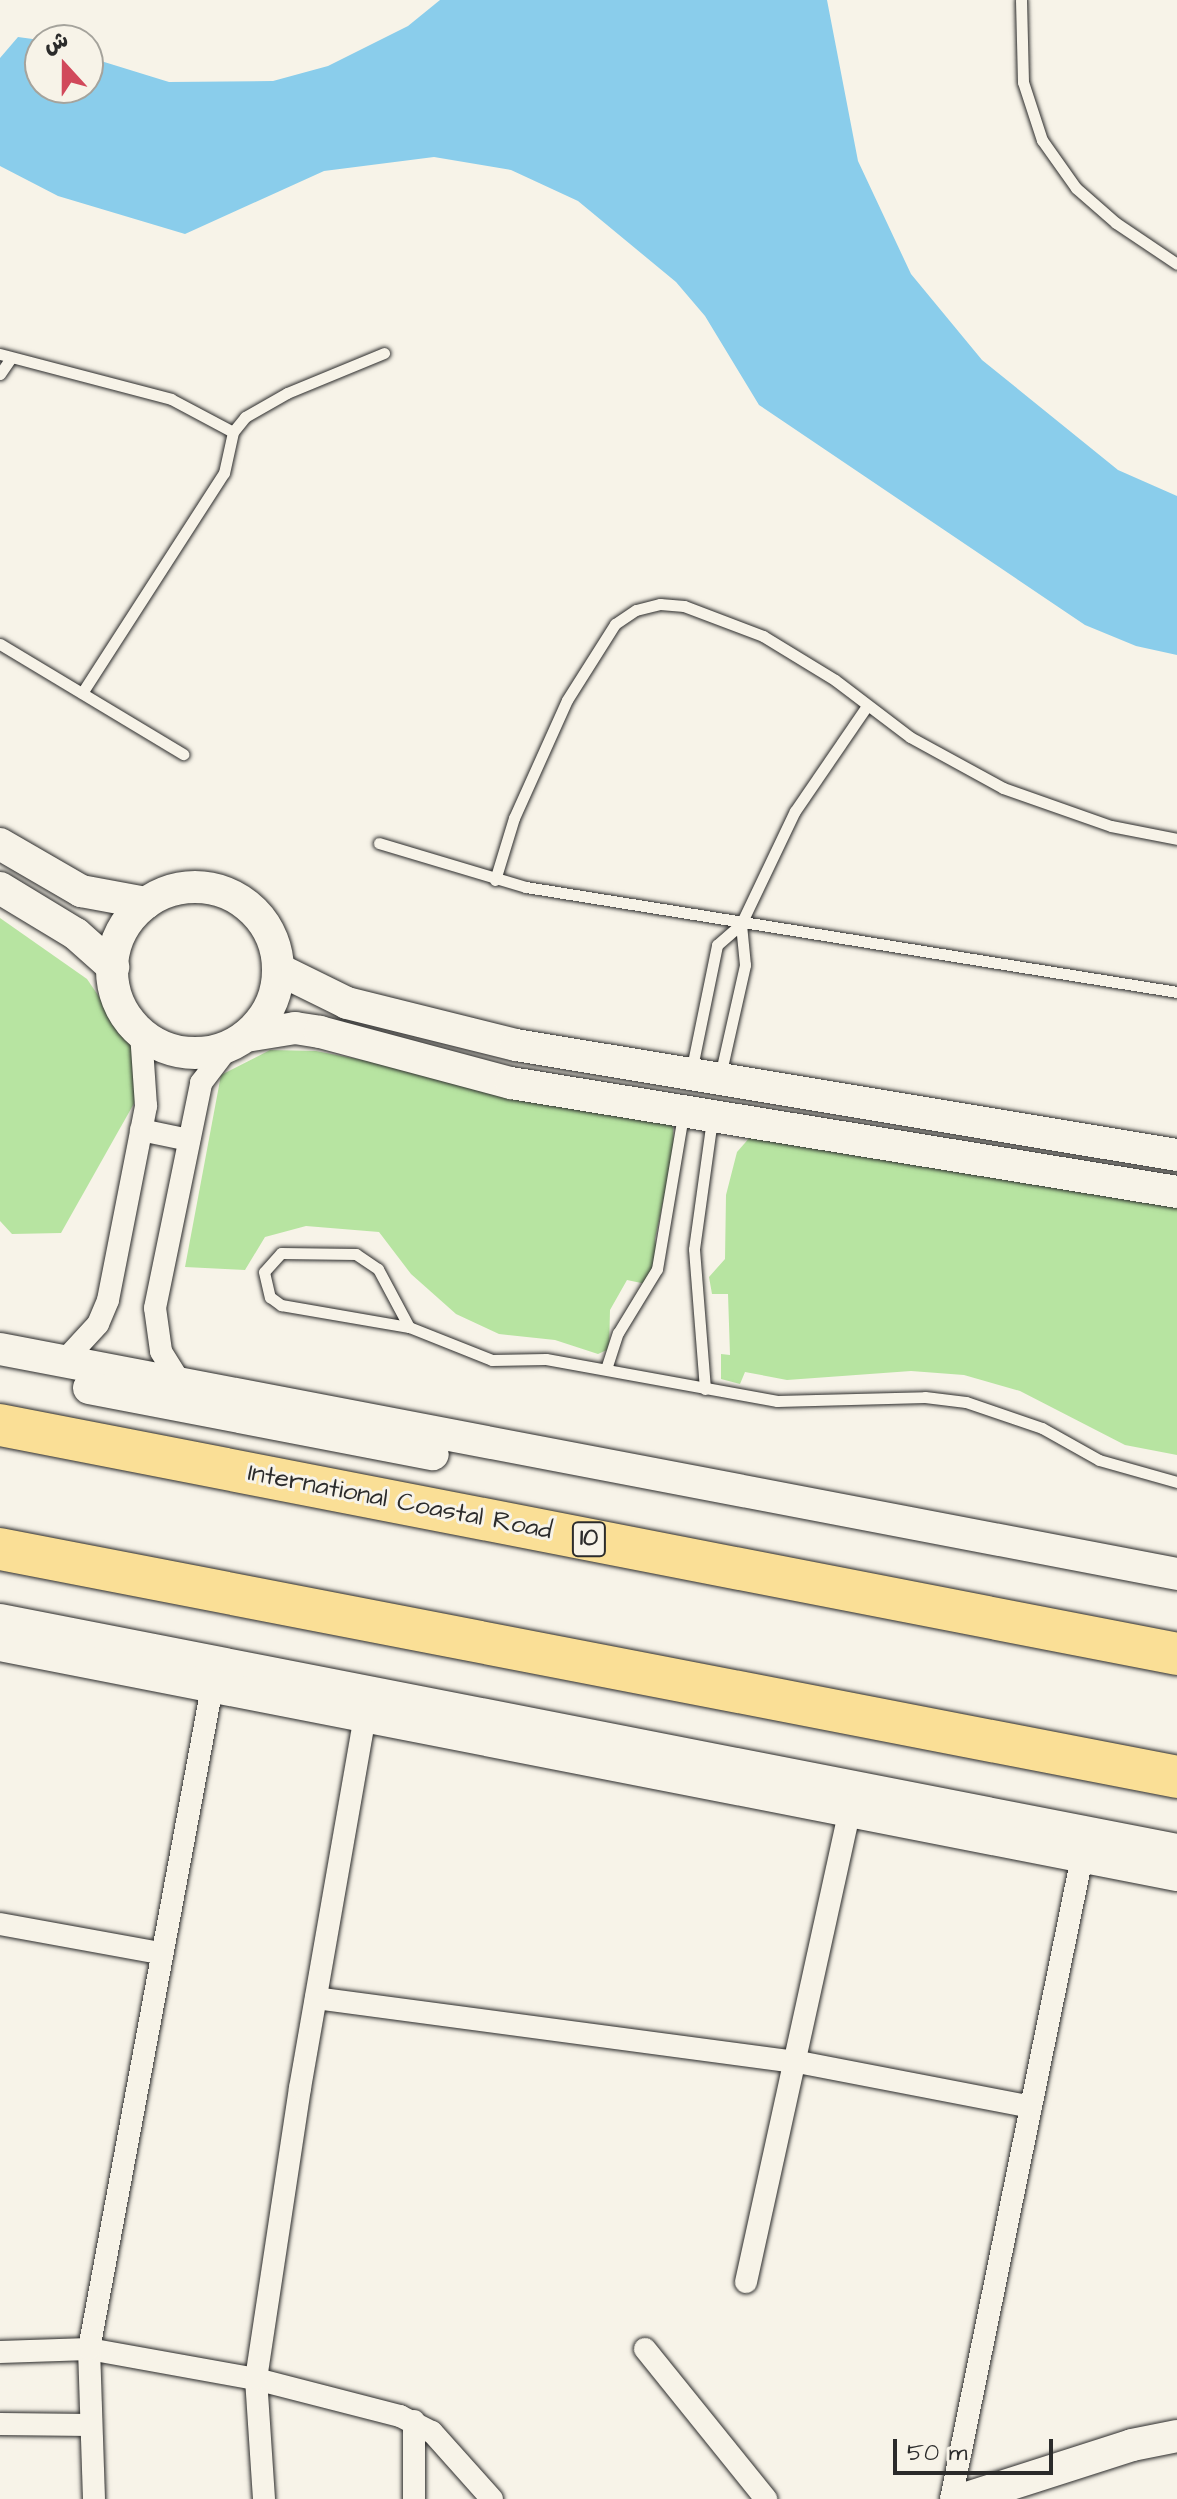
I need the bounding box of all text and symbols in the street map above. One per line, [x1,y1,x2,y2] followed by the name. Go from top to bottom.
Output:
[24,24,104,104] north arrow
[39,24,73,62] text: ش
[245,1457,555,1547] street label: International Coastal Road
[571,1519,607,1559] road number: 10
[897,2423,1057,2473] scale bar
[907,2436,967,2470] text: 50 m

